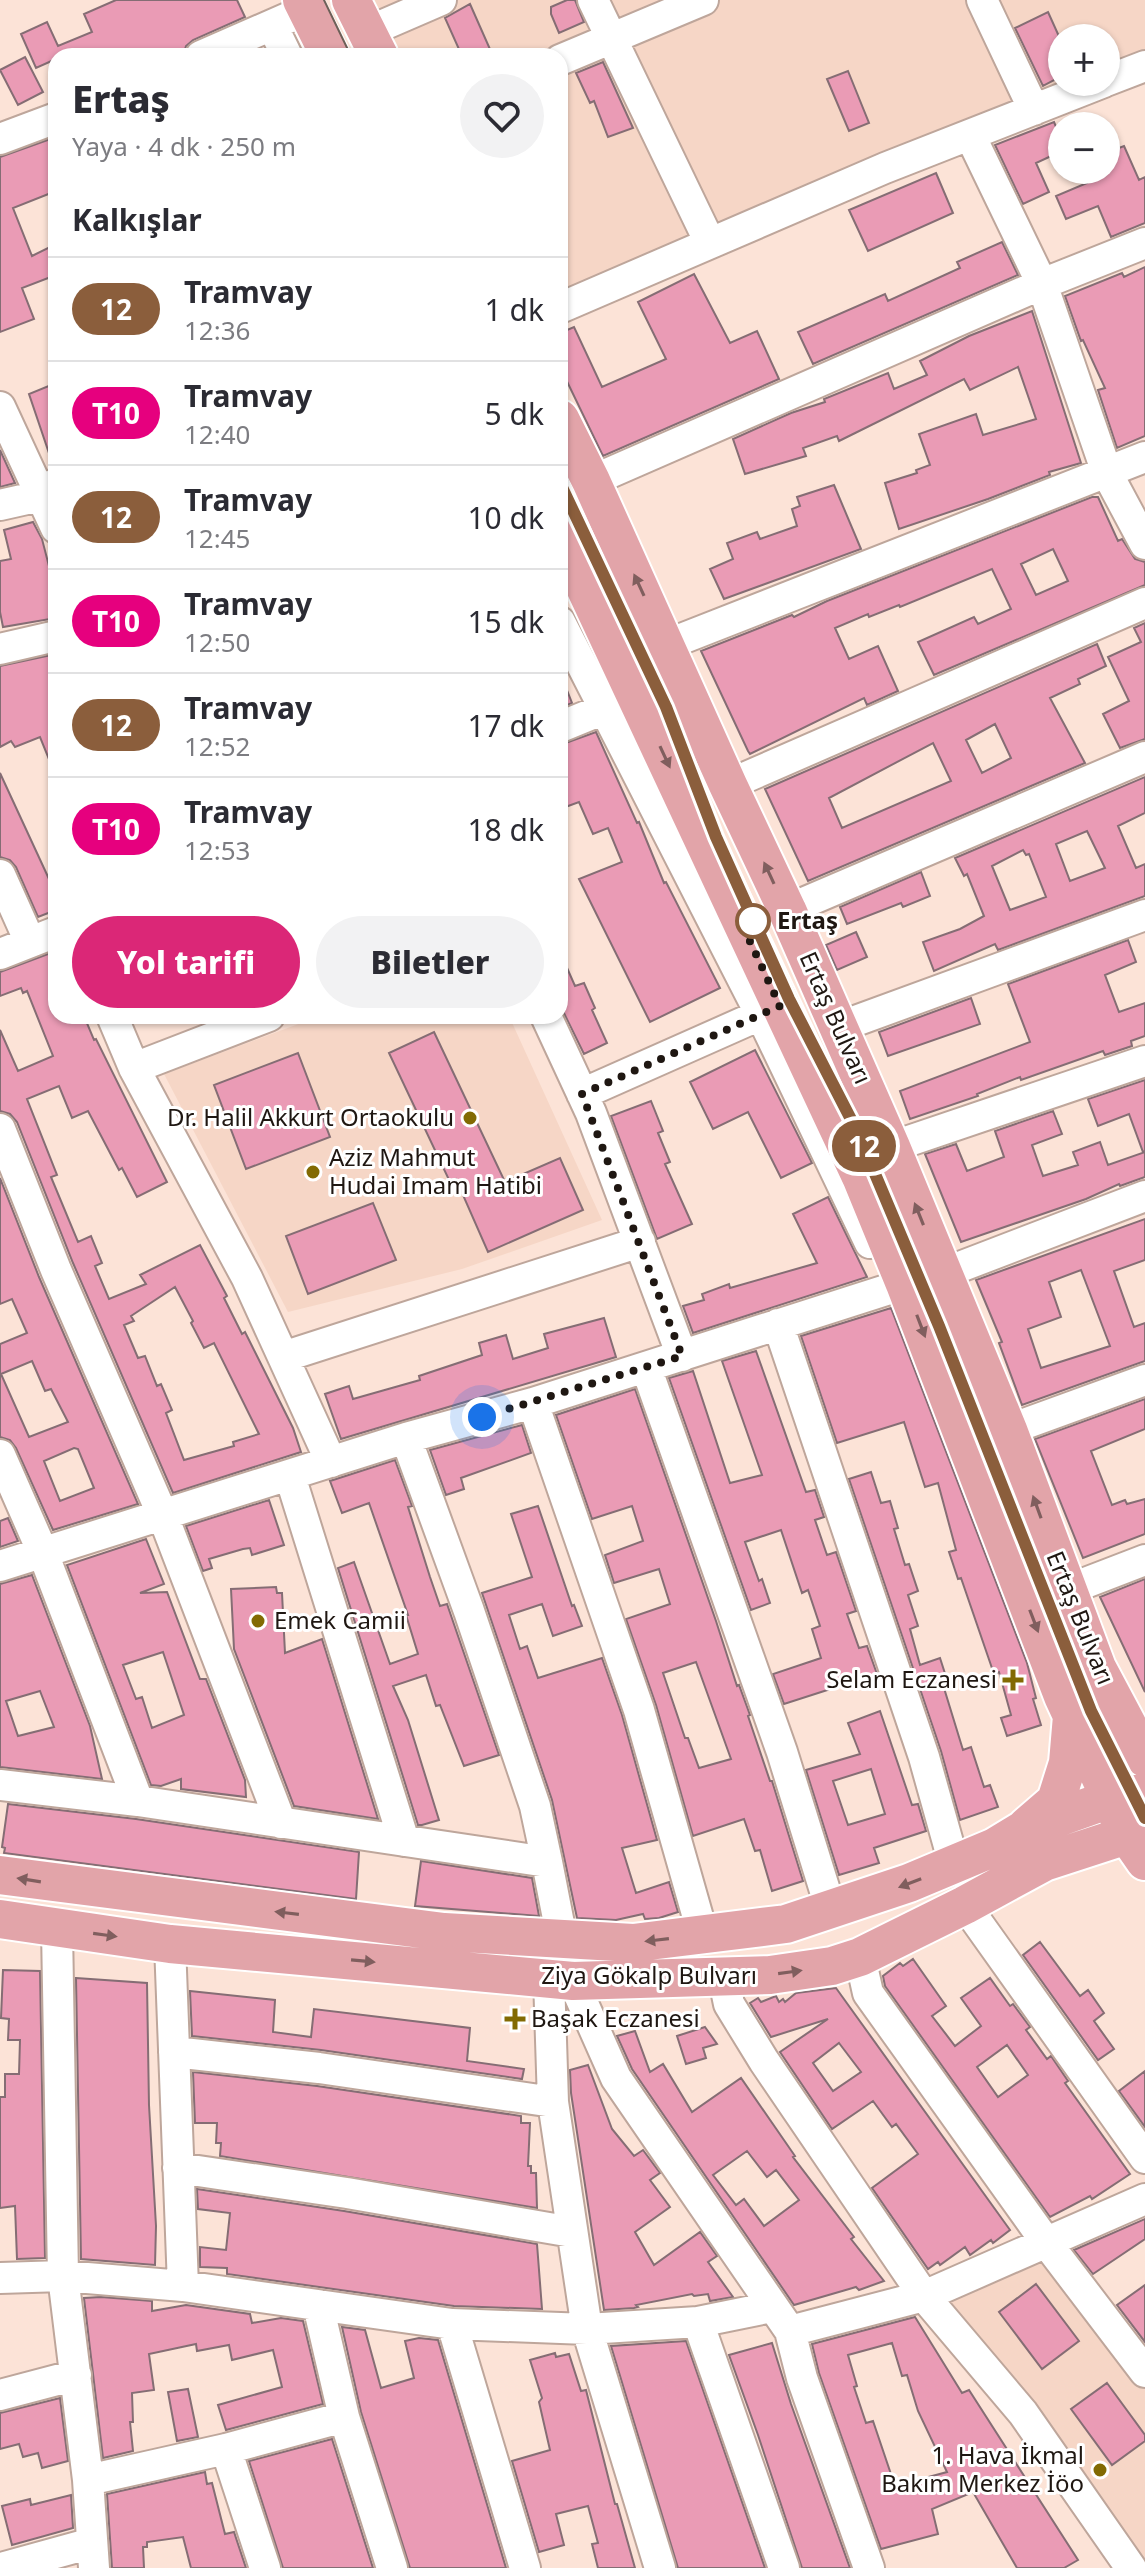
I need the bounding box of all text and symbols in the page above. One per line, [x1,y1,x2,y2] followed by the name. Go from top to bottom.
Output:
[1048,24,1120,184] map controls
[1048,24,1120,96] button: +
[72,72,170,124] text: Ertaş
[460,74,544,158] button: heart
[1048,112,1120,184] button: −
[72,128,296,164] text: Yaya · 4 dk · 250 m
[72,199,202,240] text: Kalkışlar
[184,271,312,312] text: Tramvay
[485,289,544,330] text: 1 dk
[100,290,132,328] text: 12
[184,312,250,348] text: 12:36
[184,375,312,416] text: Tramvay
[485,393,544,434] text: 5 dk
[92,394,140,432] text: T10
[184,416,250,452] text: 12:40
[184,479,312,520] text: Tramvay
[467,497,544,538] text: 10 dk
[100,498,132,536] text: 12
[184,520,250,556] text: 12:45
[632,574,646,597] one-way arrow
[184,583,312,624] text: Tramvay
[467,601,544,642] text: 15 dk
[92,602,140,640] text: T10
[184,624,250,660] text: 12:50
[184,687,312,728] text: Tramvay
[467,705,544,746] text: 17 dk
[100,706,132,744] text: 12
[184,728,250,764] text: 12:52
[658,745,672,768] one-way arrow
[184,791,312,832] text: Tramvay
[467,809,544,850] text: 18 dk
[92,810,140,848] text: T10
[184,832,250,868] text: 12:53
[763,861,776,884] one-way arrow
[777,903,838,936] place label: Ertaş
[736,904,770,938] marker: Ertaş
[72,916,300,1008] button: Yol tarifi
[316,916,544,1008] button: Biletler
[793,946,880,1089] street label: Ertaş Bulvarı
[167,1100,454,1133] place label: Dr. Halil Akkurt Ortaokulu
[461,1109,479,1127] marker: Dr. Halil Akkurt Ortaokulu
[828,1120,900,1172] line badge: 12
[848,1127,880,1165] text: 12
[329,1140,542,1201] place label: Aziz Mahmut Hudai Imam Hatibi
[304,1163,322,1181] marker: Aziz Mahmut Hudai Imam Hatibi
[912,1202,925,1226] one-way arrow
[915,1314,928,1338] one-way arrow
[462,1397,502,1437] your location
[1030,1495,1042,1519] one-way arrow
[1040,1546,1123,1689] street label: Ertaş Bulvarı
[274,1603,406,1636] place label: Emek Camii
[1028,1609,1041,1633] one-way arrow
[249,1612,267,1630] marker: Emek Camii
[826,1662,997,1695] place label: Selam Eczanesi
[1004,1671,1022,1689] marker: Selam Eczanesi
[16,1873,41,1886] one-way arrow
[897,1877,921,1890] one-way arrow
[274,1906,299,1919] one-way arrow
[93,1929,118,1942] one-way arrow
[644,1934,669,1947] one-way arrow
[351,1955,376,1968] one-way arrow
[541,1958,757,1991] street label: Ziya Gökalp Bulvarı
[778,1965,803,1978] one-way arrow
[531,2001,700,2034] place label: Başak Eczanesi
[506,2010,524,2028] marker: Başak Eczanesi
[881,2438,1084,2499] place label: 1. Hava İkmal Bakım Merkez İöo
[1091,2461,1109,2479] marker: 1. Hava İkmal Bakım Merkez İöo

